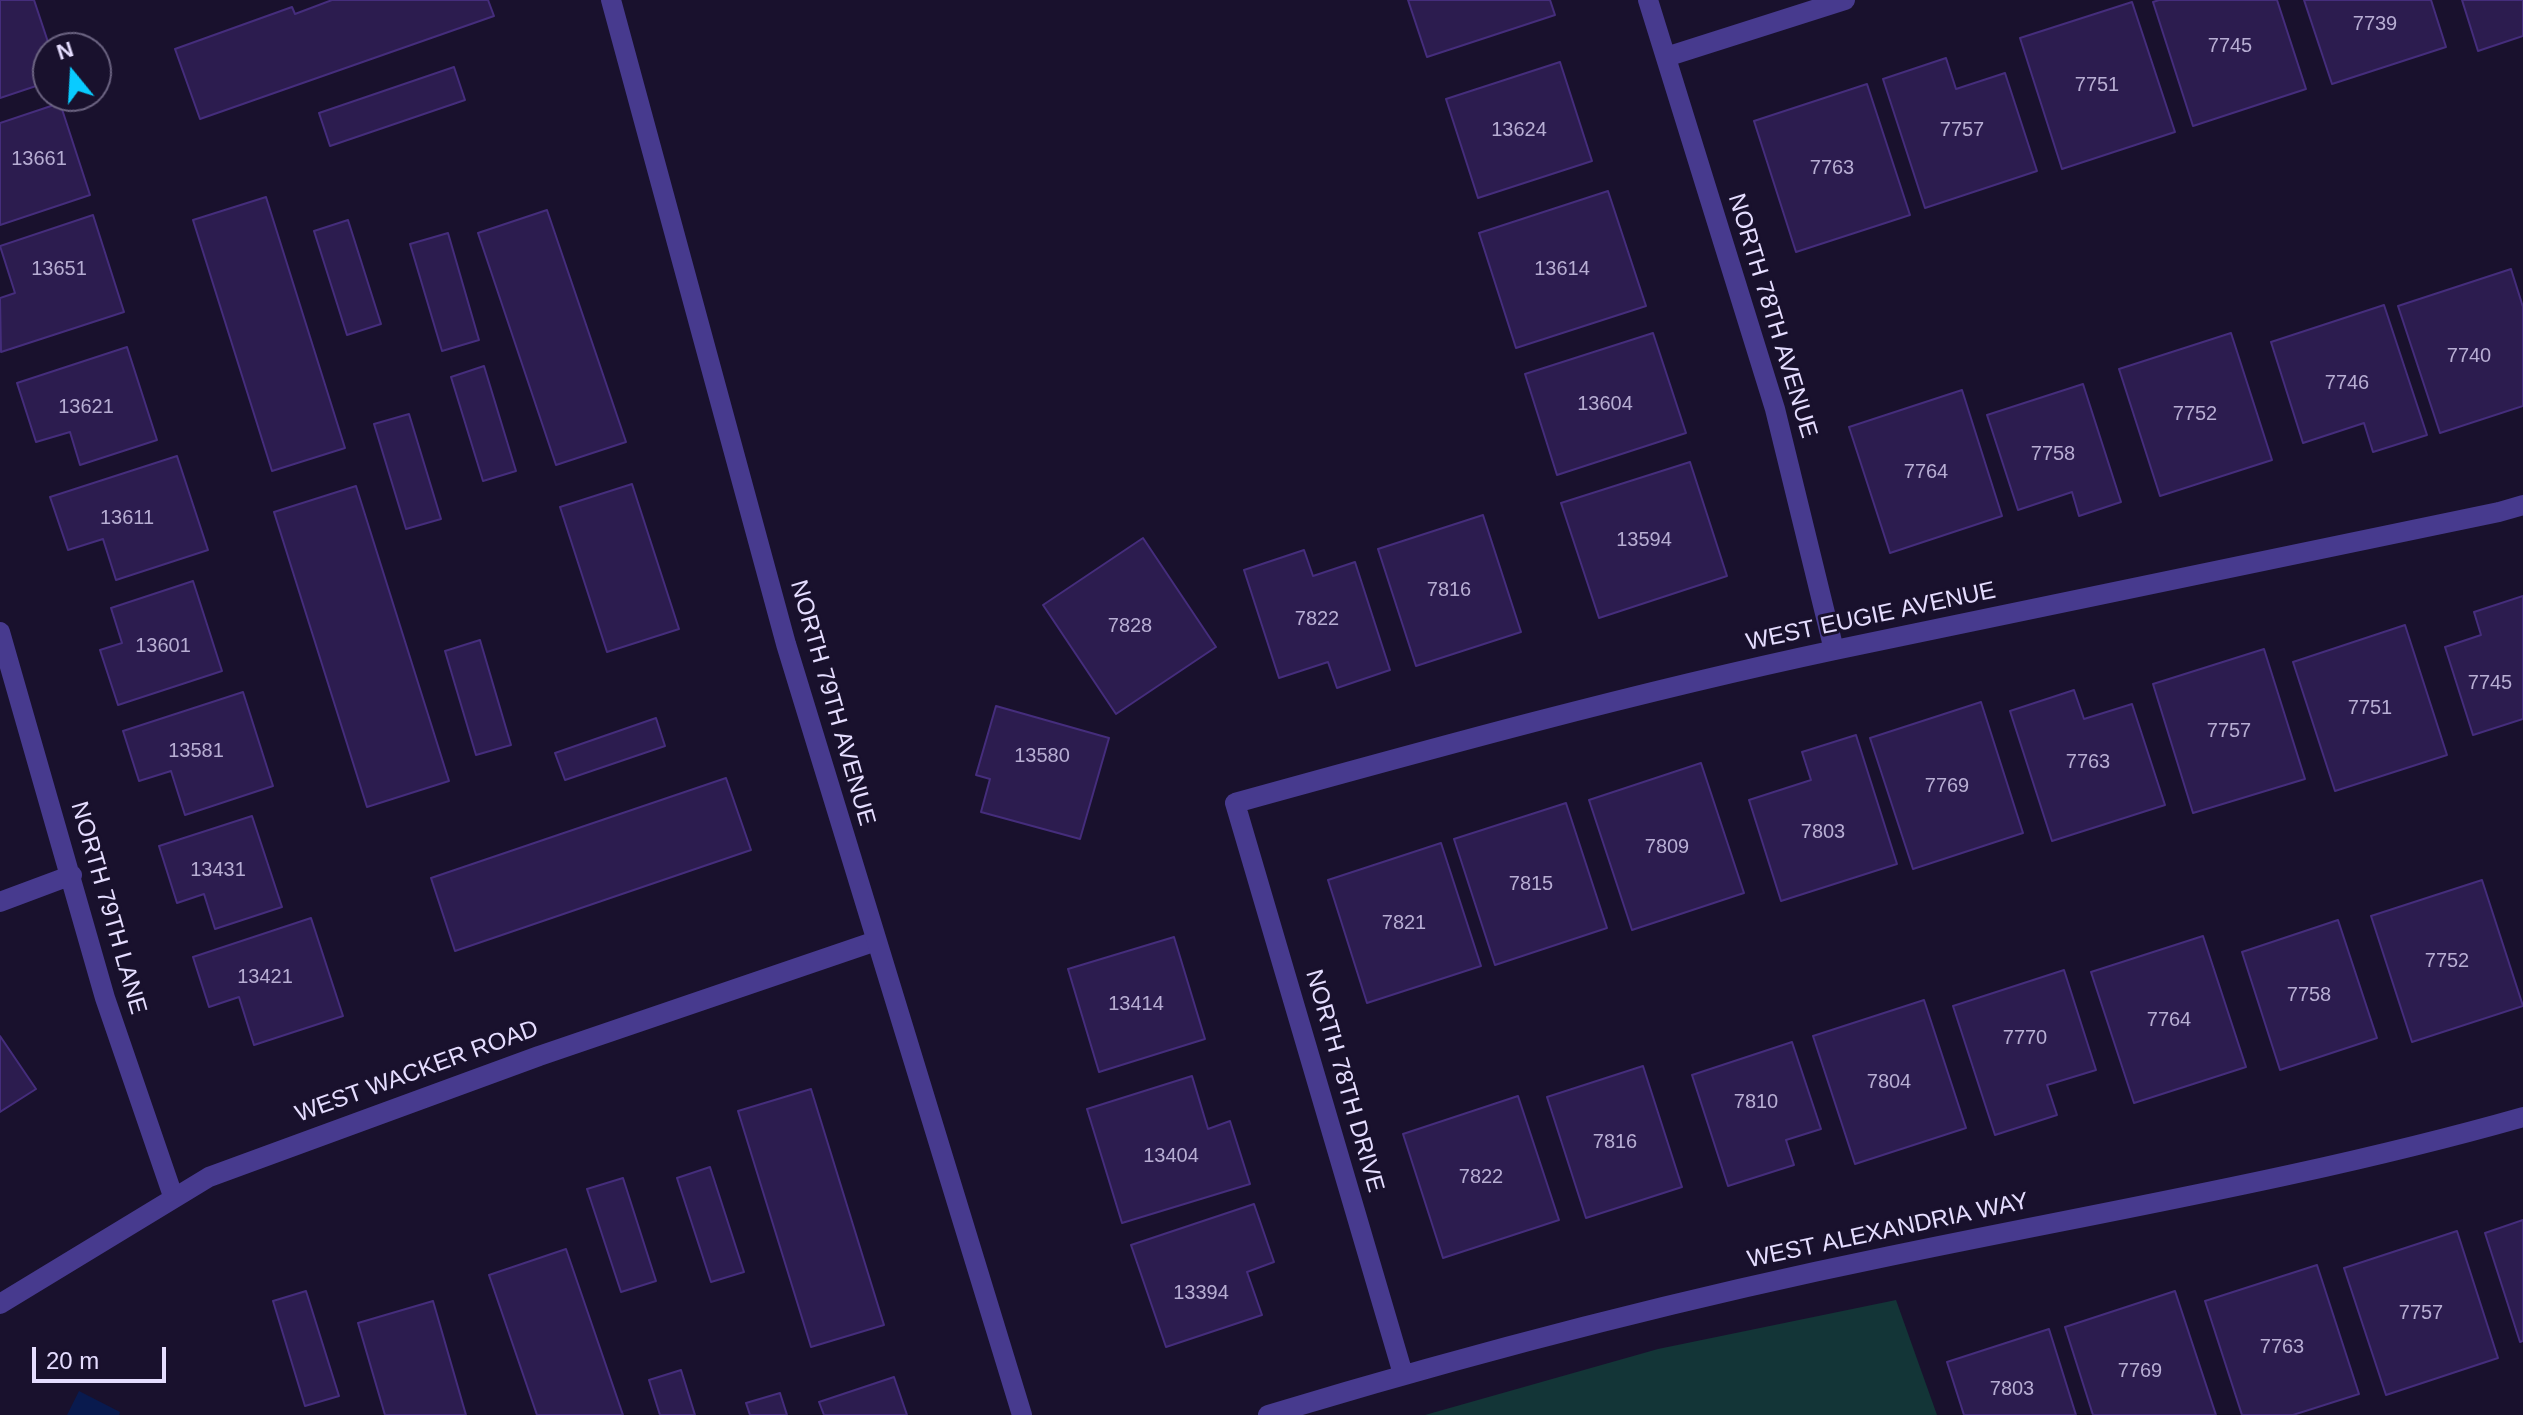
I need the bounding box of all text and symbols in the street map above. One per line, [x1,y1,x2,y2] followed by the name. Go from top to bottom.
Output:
[2353,12,2397,36] house number: 7739
[32,32,112,112] north arrow
[2208,34,2252,58] house number: 7745
[54,36,76,65] text: N
[2075,73,2119,97] house number: 7751
[1491,118,1547,142] house number: 13624
[1940,118,1984,142] house number: 7757
[11,147,67,171] house number: 13661
[1810,156,1854,180] house number: 7763
[1721,190,1823,442] street label: NORTH 78TH AVENUE
[31,257,87,281] house number: 13651
[1534,257,1590,281] house number: 13614
[2447,344,2491,368] house number: 7740
[2325,371,2369,395] house number: 7746
[1577,392,1633,416] house number: 13604
[58,395,114,419] house number: 13621
[2173,402,2217,426] house number: 7752
[2031,442,2075,466] house number: 7758
[1904,460,1948,484] house number: 7764
[100,506,154,530] house number: 13611
[1616,528,1672,552] house number: 13594
[1744,576,1998,658] street label: WEST EUGIE AVENUE
[783,577,881,829] street label: NORTH 79TH AVENUE
[1427,578,1471,602] house number: 7816
[1295,607,1339,631] house number: 7822
[1108,614,1152,638] house number: 7828
[135,634,191,658] house number: 13601
[2468,671,2512,695] house number: 7745
[2348,696,2392,720] house number: 7751
[2207,719,2251,743] house number: 7757
[168,739,224,763] house number: 13581
[1014,744,1070,768] house number: 13580
[2066,750,2110,774] house number: 7763
[1925,774,1969,798] house number: 7769
[64,798,152,1018] street label: NORTH 79TH LANE
[1801,820,1845,844] house number: 7803
[1645,835,1689,859] house number: 7809
[190,858,246,882] house number: 13431
[1509,872,1553,896] house number: 7815
[1382,911,1426,935] house number: 7821
[2425,949,2469,973] house number: 7752
[237,965,293,989] house number: 13421
[1298,966,1390,1196] street label: NORTH 78TH DRIVE
[2287,983,2331,1007] house number: 7758
[1108,992,1164,1016] house number: 13414
[2147,1008,2191,1032] house number: 7764
[292,1015,542,1129] street label: WEST WACKER ROAD
[2003,1026,2047,1050] house number: 7770
[1867,1070,1911,1094] house number: 7804
[1734,1090,1778,1114] house number: 7810
[1593,1130,1637,1154] house number: 7816
[1143,1144,1199,1168] house number: 13404
[1459,1165,1503,1189] house number: 7822
[1745,1187,2031,1275] street label: WEST ALEXANDRIA WAY
[1173,1281,1229,1305] house number: 13394
[2399,1301,2443,1325] house number: 7757
[36,1331,170,1381] scale bar
[2260,1335,2304,1359] house number: 7763
[46,1347,99,1374] text: 20 m
[2118,1359,2162,1383] house number: 7769
[1990,1377,2034,1401] house number: 7803

